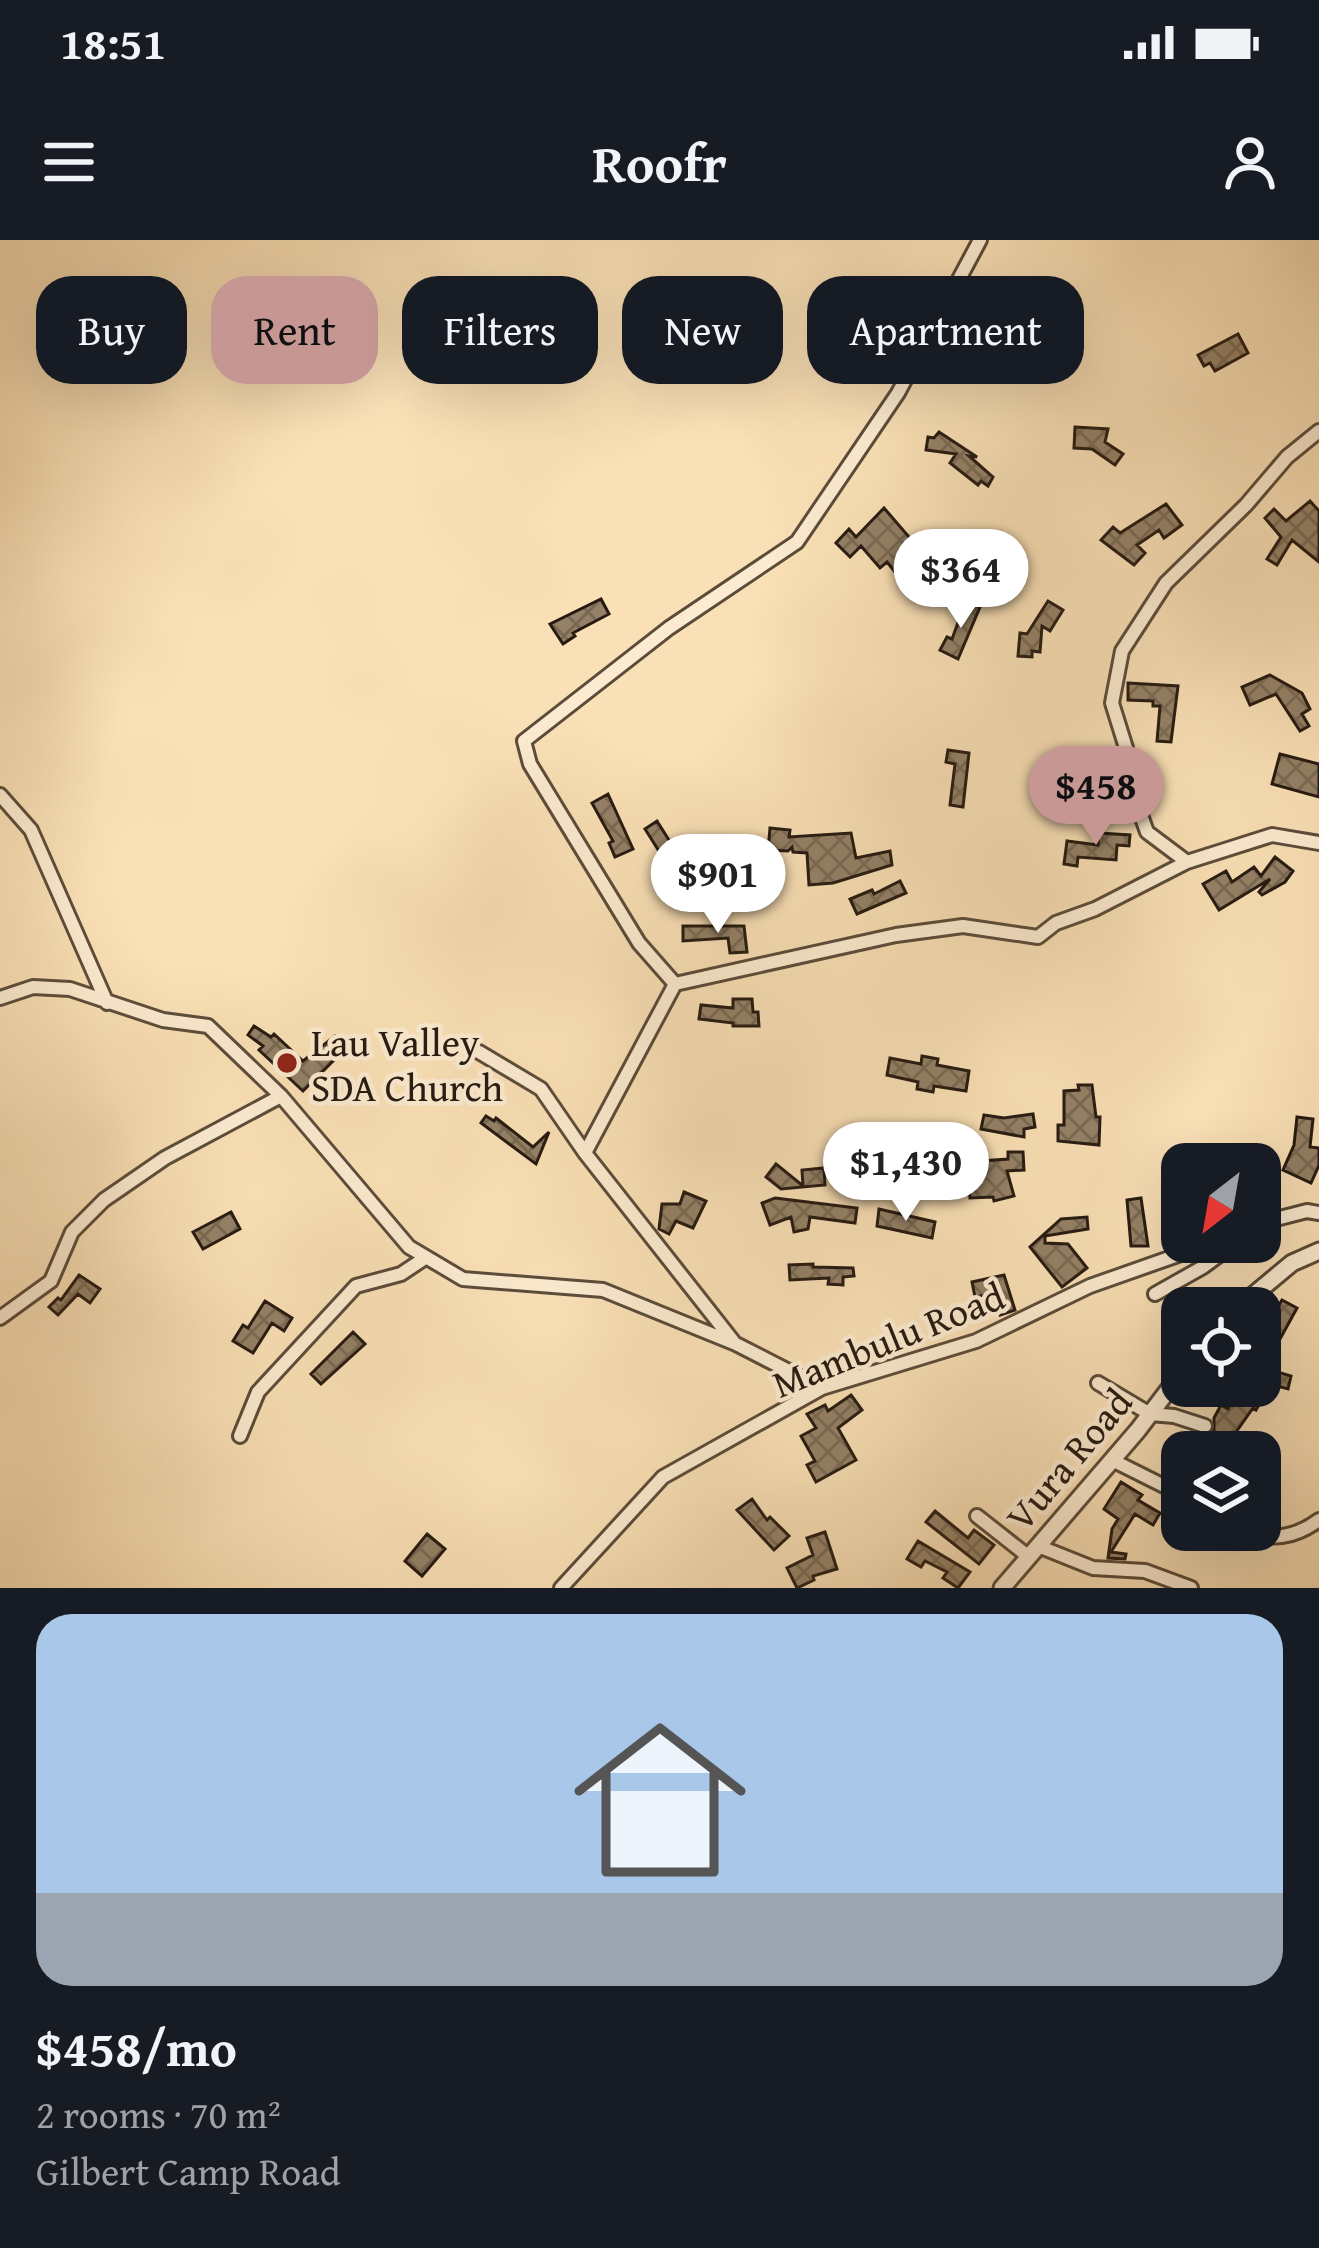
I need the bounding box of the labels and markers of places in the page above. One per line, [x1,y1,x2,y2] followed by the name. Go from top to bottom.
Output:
[890,529,1032,631] pin: $364
[1025,746,1167,848] pin: $458
[647,834,789,936] pin: $901
[311,1013,503,1115] place label: Lau Valley SDA Church
[274,1050,300,1076] marker: Lau Valley SDA Church
[808,1122,1004,1224] pin: $1,430

